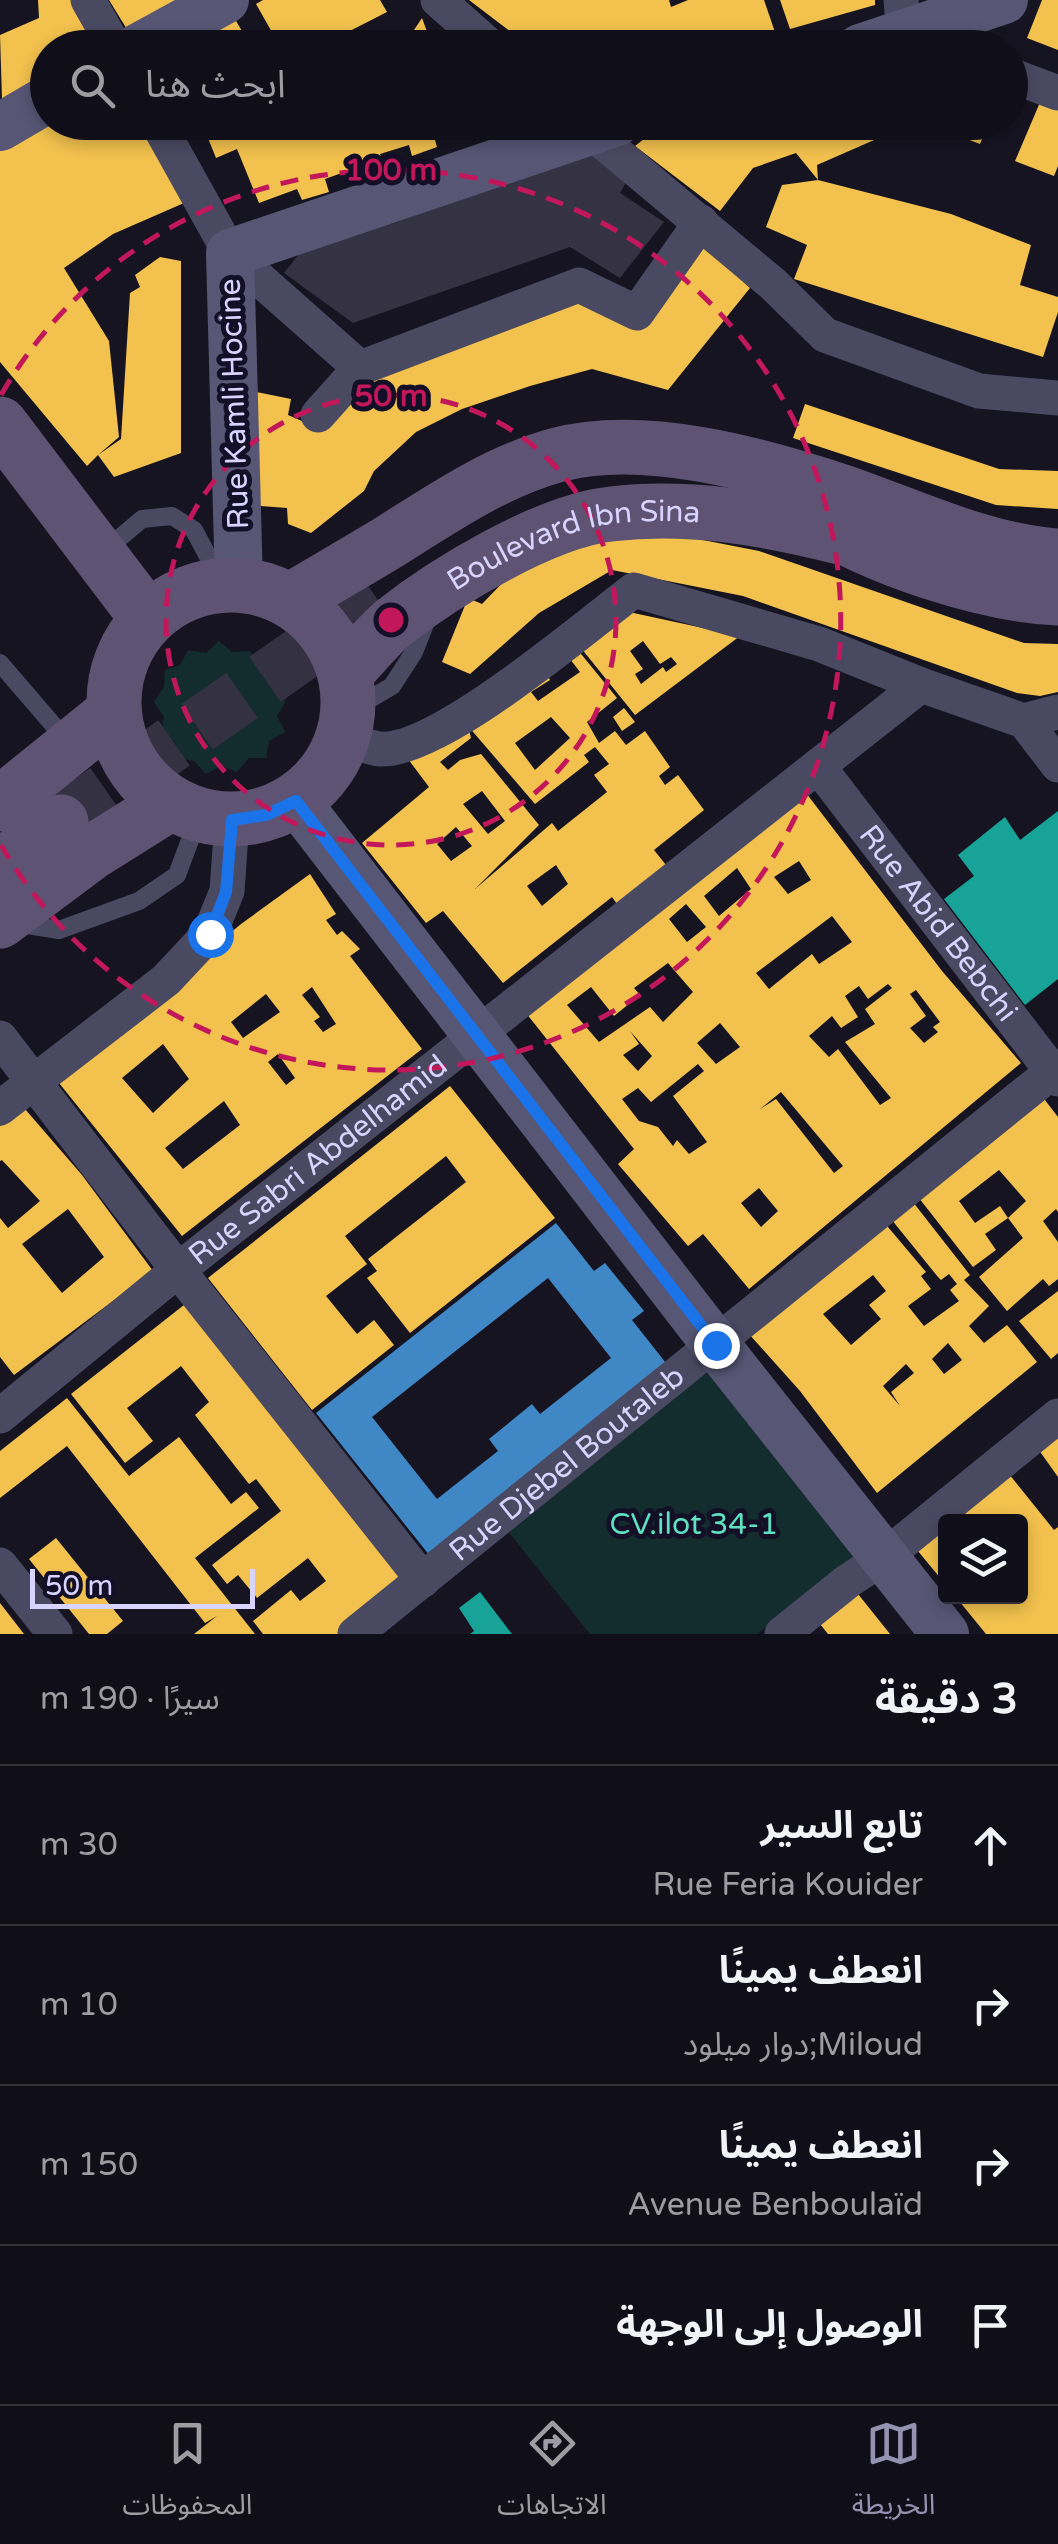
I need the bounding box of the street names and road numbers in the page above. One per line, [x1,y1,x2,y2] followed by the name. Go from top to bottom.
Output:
[212,278,257,530] street label: Rue Kamli Hocine
[440,493,702,599] street label: Boulevard Ibn Sina
[851,818,1025,1029] street label: Rue Abid Bebchi
[181,1047,455,1274] street label: Rue Sabri Abdelhamid
[442,1358,692,1570] street label: Rue Djebel Boutaleb

